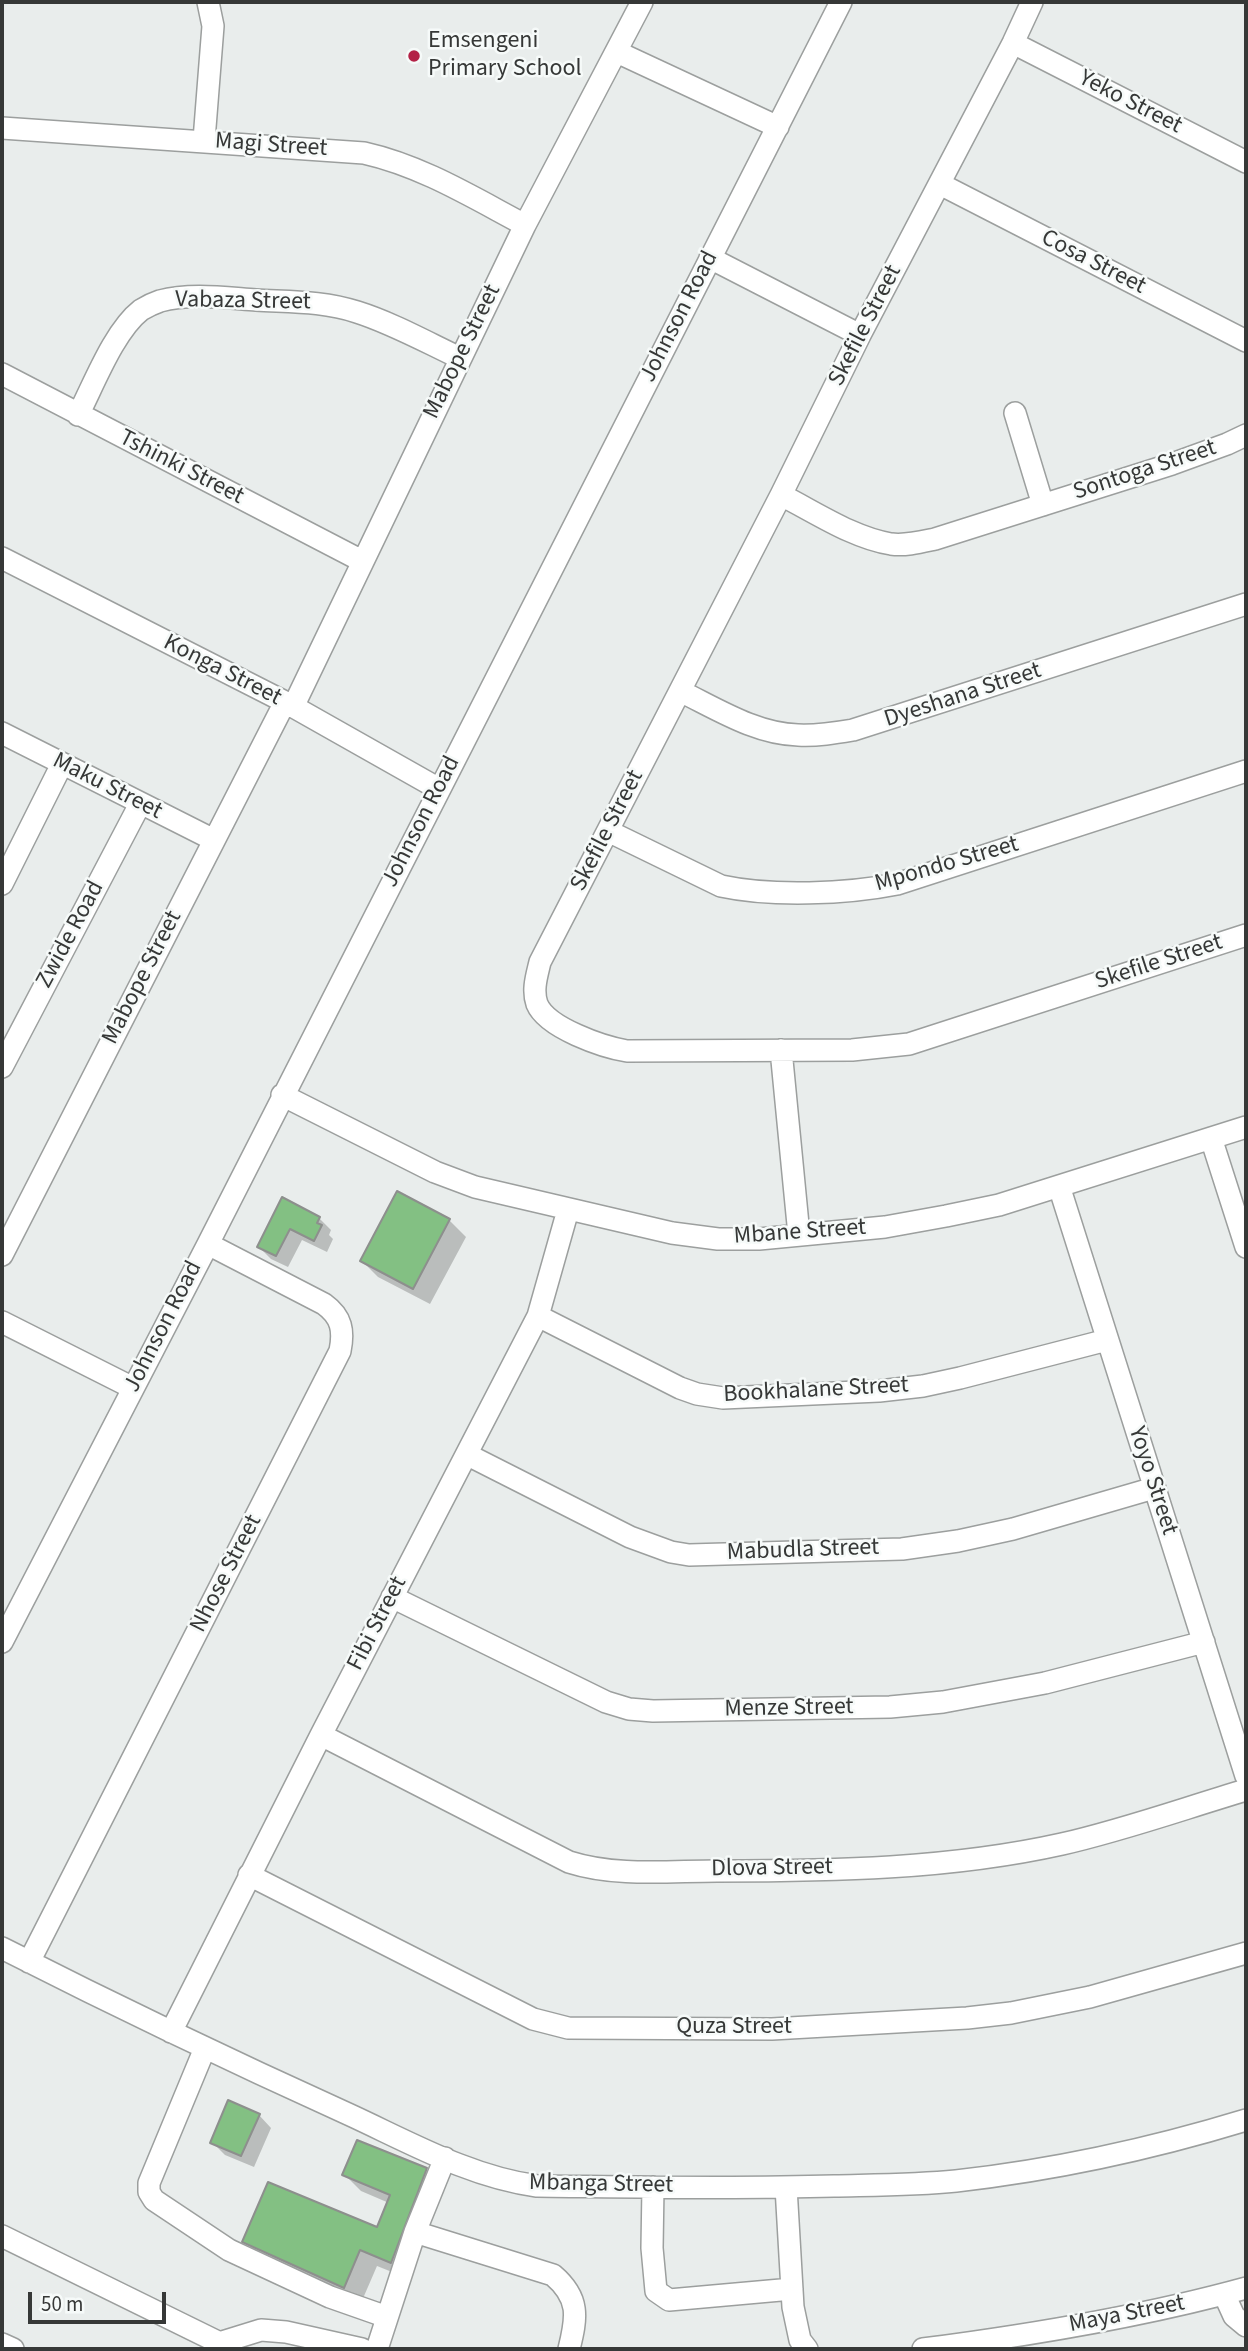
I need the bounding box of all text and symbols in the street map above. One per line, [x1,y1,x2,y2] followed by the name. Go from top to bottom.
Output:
[428,28,582,84] place label: Emsengeni Primary School
[406,48,422,64] marker: Emsengeni Primary School
[1074,65,1186,141] street label: Yeko Street
[214,128,328,164] street label: Magi Street
[1036,224,1150,302] street label: Cosa Street
[635,247,725,387] street label: Johnson Road
[823,261,909,391] street label: Skefile Street
[418,280,508,424] street label: Mabope Street
[175,286,311,318] street label: Vabaza Street
[114,424,248,512] street label: Tshinki Street
[1070,434,1220,508] street label: Sontoga Street
[158,629,286,713] street label: Konga Street
[881,657,1045,735] street label: Dyeshana Street
[47,747,167,827] street label: Maku Street
[377,752,467,892] street label: Johnson Road
[565,766,651,896] street label: Skefile Street
[872,831,1022,899] street label: Mpondo Street
[31,876,111,994] street label: Zwide Road
[97,906,189,1050] street label: Mabope Street
[1092,929,1226,997] street label: Skefile Street
[733,1214,867,1252] street label: Mbane Street
[119,1257,209,1397] street label: Johnson Road
[723,1372,909,1410] street label: Bookhalane Street
[1121,1423,1183,1539] street label: Yoyo Street
[185,1510,269,1638] street label: Nhose Street
[726,1534,880,1568] street label: Mabudla Street
[342,1572,414,1676] street label: Fibi Street
[724,1693,854,1725] street label: Menze Street
[711,1854,833,1884] street label: Dlova Street
[676,2014,792,2042] street label: Quza Street
[529,2169,673,2201] street label: Mbanga Street
[32,2278,170,2322] scale bar
[41,2289,83,2319] text: 50 m
[1067,2290,1187,2340] street label: Maya Street

